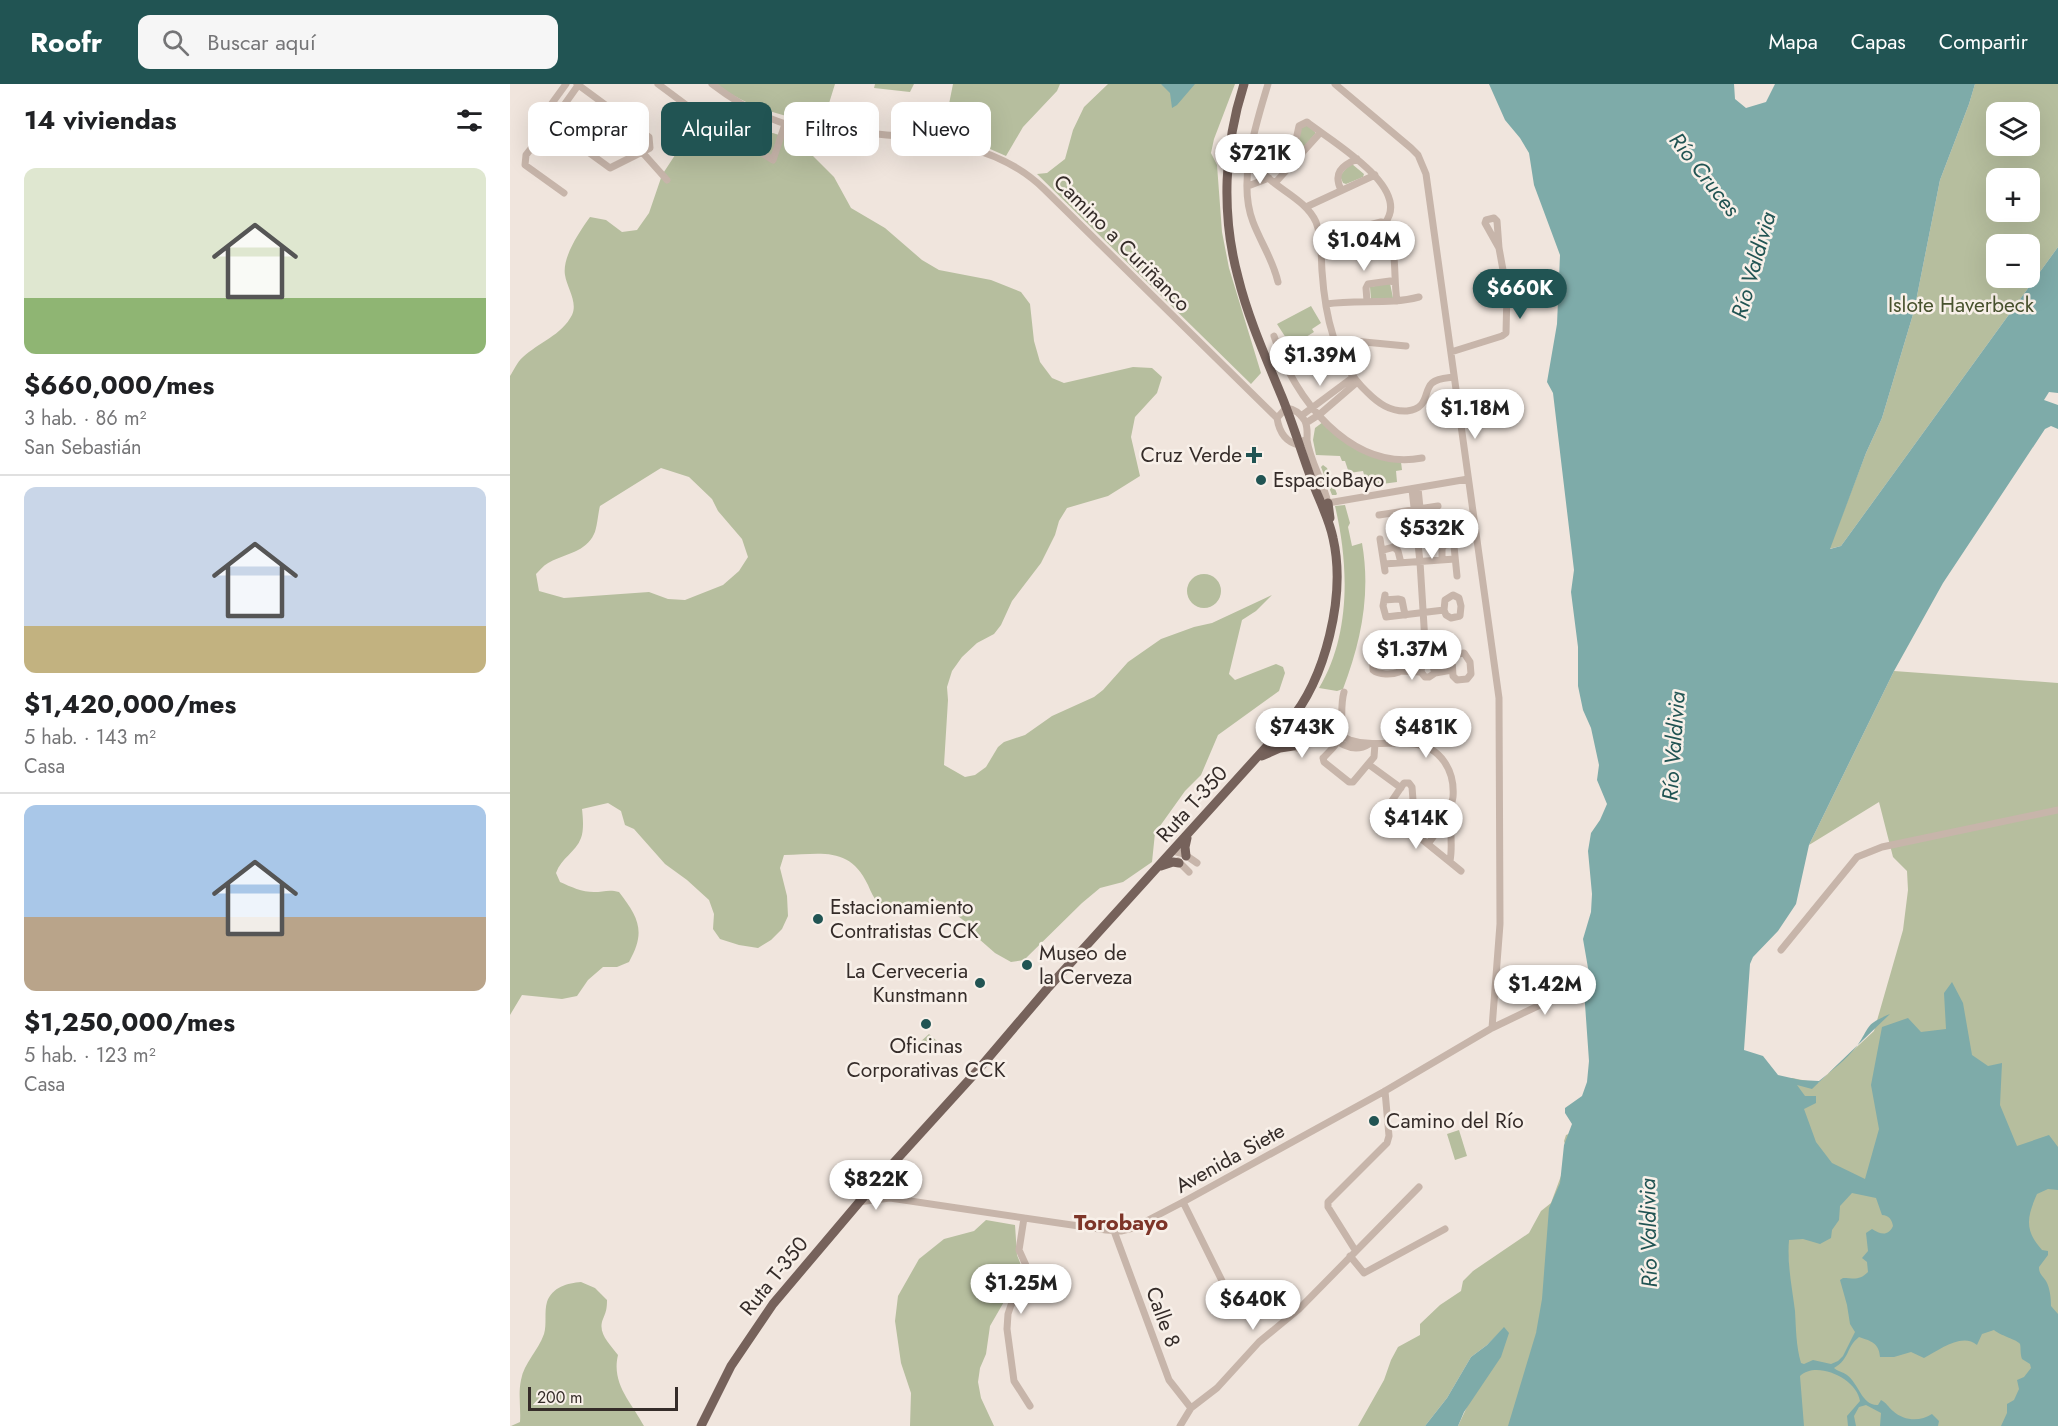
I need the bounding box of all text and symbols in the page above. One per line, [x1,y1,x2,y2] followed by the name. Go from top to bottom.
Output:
[138,15,558,69] search box
[30,22,102,63] text: Roofr
[159,26,192,59] icon: search
[207,26,316,58] text: Buscar aquí
[1769,27,1818,57] text: Mapa
[1851,27,1906,57] text: Capas
[1939,27,2028,57] text: Compartir
[24,101,177,139] text: 14 viviendas
[528,102,649,156] chip: Comprar
[661,102,772,156] chip: Alquilar
[784,102,879,156] chip: Filtros
[891,102,991,156] chip: Nuevo
[1986,102,2040,288] map controls
[1986,102,2040,156] button: layers
[453,104,486,137] icon: filters
[1662,125,1748,223] water label: Río Cruces
[1218,134,1302,185] pin: $721K
[1229,139,1291,168] text: $721K
[1047,168,1197,318] street label: Camino a Curiñanco
[1986,168,2040,222] button: +
[201,207,309,315] icon: home
[1723,208,1783,322] water label: Río Valdivia
[1315,221,1413,272] pin: $1.04M
[1327,226,1401,255] text: $1.04M
[1986,234,2040,288] button: −
[1478,269,1562,320] pin: $660K
[1487,274,1553,303] text: $660K
[1888,290,2035,320] park label: Islote Haverbeck
[1271,336,1369,387] pin: $1.39M
[1284,341,1356,370] text: $1.39M
[24,366,214,404] text: $660,000/mes
[1426,389,1524,440] pin: $1.18M
[1440,394,1510,423] text: $1.18M
[24,404,146,433] text: 3 hab. · 86 m²
[24,433,142,462] text: San Sebastián
[1140,440,1242,470] place label: Cruz Verde
[1247,448,1261,462] marker: Cruz Verde
[1273,465,1384,495] place label: EspacioBayo
[1254,473,1268,487] marker: EspacioBayo
[1390,509,1474,560] pin: $532K
[1400,514,1464,543] text: $532K
[201,526,309,634] icon: home
[1363,630,1461,681] pin: $1.37M
[1376,635,1448,664] text: $1.37M
[24,685,236,723] text: $1,420,000/mes
[1653,690,1693,802] water label: Río Valdivia
[1260,708,1344,759] pin: $743K
[1384,708,1468,759] pin: $481K
[1270,713,1334,742] text: $743K
[1394,713,1458,742] text: $481K
[24,723,156,752] text: 5 hab. · 143 m²
[24,752,65,781] text: Casa
[1149,759,1235,849] street label: Ruta T-350
[1374,799,1458,850] pin: $414K
[1384,804,1448,833] text: $414K
[201,844,309,952] icon: home
[830,892,979,946] place label: Estacionamiento Contratistas CCK
[811,912,825,926] marker: Estacionamiento Contratistas CCK
[1039,938,1132,992] place label: Museo de la Cerveza
[846,956,968,1010] place label: La Cerveceria Kunstmann
[1020,958,1034,972] marker: Museo de la Cerveza
[1496,965,1594,1016] pin: $1.42M
[1508,970,1582,999] text: $1.42M
[973,976,987,990] marker: La Cerveceria Kunstmann
[24,1003,235,1041] text: $1,250,000/mes
[919,1017,933,1031] marker: Oficinas Corporativas CCK
[846,1031,1006,1085] place label: Oficinas Corporativas CCK
[24,1041,156,1070] text: 5 hab. · 123 m²
[24,1070,65,1099] text: Casa
[1386,1106,1524,1136] place label: Camino del Río
[1367,1114,1381,1128] marker: Camino del Río
[1170,1115,1290,1200] street label: Avenida Siete
[834,1160,918,1211] pin: $822K
[843,1165,909,1194] text: $822K
[1631,1178,1665,1288] water label: Río Valdivia
[1074,1206,1168,1238] district label: Torobayo
[733,1230,815,1322] street label: Ruta T-350
[972,1264,1070,1315] pin: $1.25M
[985,1269,1057,1298] text: $1.25M
[1211,1280,1295,1331] pin: $640K
[1138,1282,1188,1352] street label: Calle 8
[1220,1285,1287,1314] text: $640K
[528,1384,678,1412] scale bar
[537,1386,583,1409] text: 200 m

